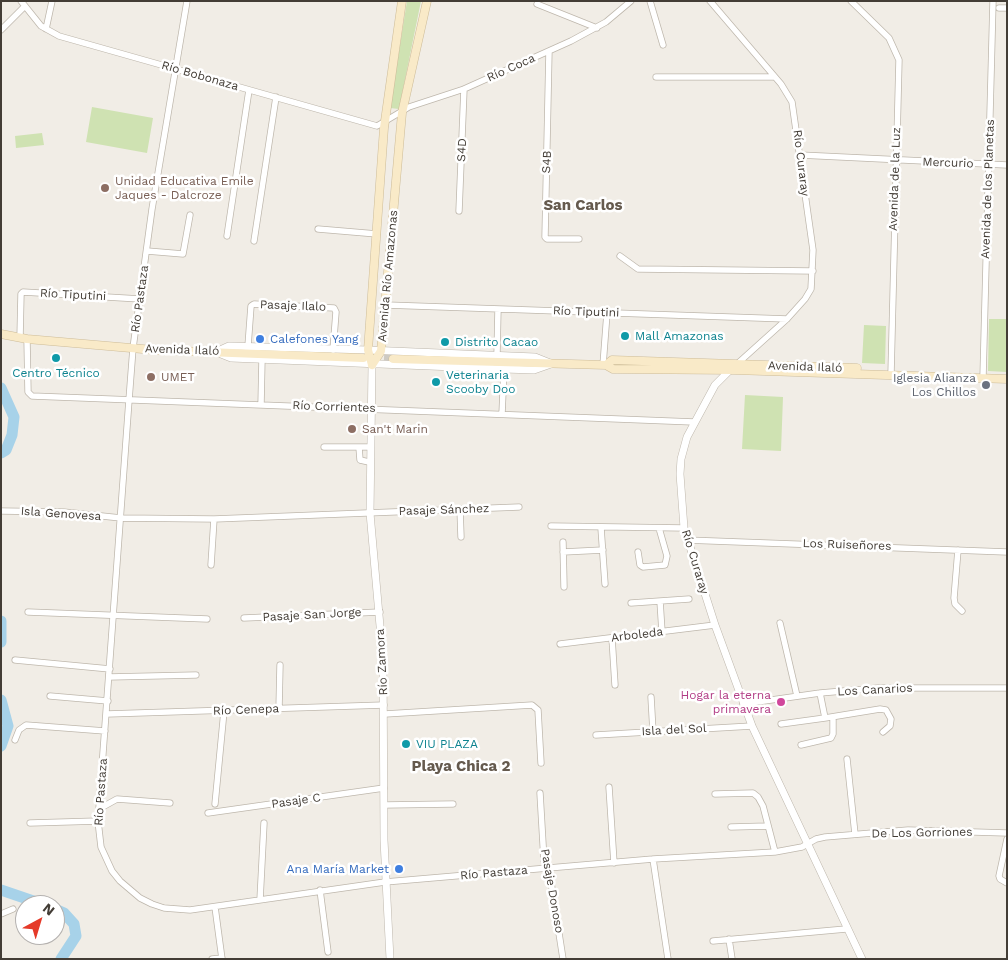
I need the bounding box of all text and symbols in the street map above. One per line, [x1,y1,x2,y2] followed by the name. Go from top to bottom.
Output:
[485,51,537,85] street label: Río Coca
[160,58,240,94] street label: Río Bobonaza
[978,119,998,259] street label: Avenida de los Planetas
[886,127,904,231] street label: Avenida de la Luz
[790,129,812,197] street label: Río Curaray
[454,138,470,162] street label: S4D
[539,150,555,174] street label: S4B
[922,155,974,171] street label: Mercurio
[115,174,254,202] place label: Unidad Educativa Emile Jaques - Dalcroze
[99,182,111,194] marker: Unidad Educativa Emile Jaques - Dalcroze
[543,197,623,215] district label: San Carlos
[375,209,401,343] street label: Avenida Río Amazonas
[128,264,152,334] street label: Río Pastaza
[39,286,107,304] street label: Río Tiputini
[260,298,326,314] street label: Pasaje Ilalo
[553,304,619,320] street label: Río Tiputini
[635,329,724,343] place label: Mall Amazonas
[619,330,631,342] marker: Mall Amazonas
[270,332,358,346] place label: Calefones Yang
[254,333,266,345] marker: Calefones Yang
[455,335,538,349] place label: Distrito Cacao
[439,336,451,348] marker: Distrito Cacao
[145,342,219,358] street label: Avenida Ilaló
[50,352,62,364] marker: Centro Técnico
[768,359,842,375] street label: Avenida Ilaló
[12,366,100,380] place label: Centro Técnico
[446,368,515,396] place label: Veterinaria Scooby Doo
[161,370,195,384] place label: UMET
[145,371,157,383] marker: UMET
[893,371,976,399] place label: Iglesia Alianza Los Chillos
[430,376,442,388] marker: Veterinaria Scooby Doo
[980,379,992,391] marker: Iglesia Alianza Los Chillos
[292,398,376,416] street label: Río Corrientes
[362,422,428,436] place label: San't Marin
[346,423,358,435] marker: San't Marin
[398,501,490,519] street label: Pasaje Sánchez
[20,504,102,524] street label: Isla Genovesa
[678,528,712,596] street label: Río Curaray
[802,536,892,554] street label: Los Ruiseñores
[262,605,362,625] street label: Pasaje San Jorge
[610,625,664,645] street label: Arboleda
[373,628,391,696] street label: Río Zamora
[837,681,913,699] street label: Los Canarios
[681,688,771,716] place label: Hogar la eterna primavera
[775,696,787,708] marker: Hogar la eterna primavera
[213,702,279,718] street label: Río Cenepa
[641,721,707,739] street label: Isla del Sol
[416,737,478,751] place label: VIU PLAZA
[400,738,412,750] marker: VIU PLAZA
[91,758,111,826] street label: Río Pastaza
[412,758,510,776] district label: Playa Chica 2
[270,790,322,812] street label: Pasaje C
[871,825,973,841] street label: De Los Gorriones
[537,848,567,934] street label: Pasaje Donoso
[287,862,389,876] place label: Ana María Market
[393,863,405,875] marker: Ana María Market
[460,863,528,883] street label: Río Pastaza
[15,895,65,945] north arrow
[40,900,58,919] text: N

